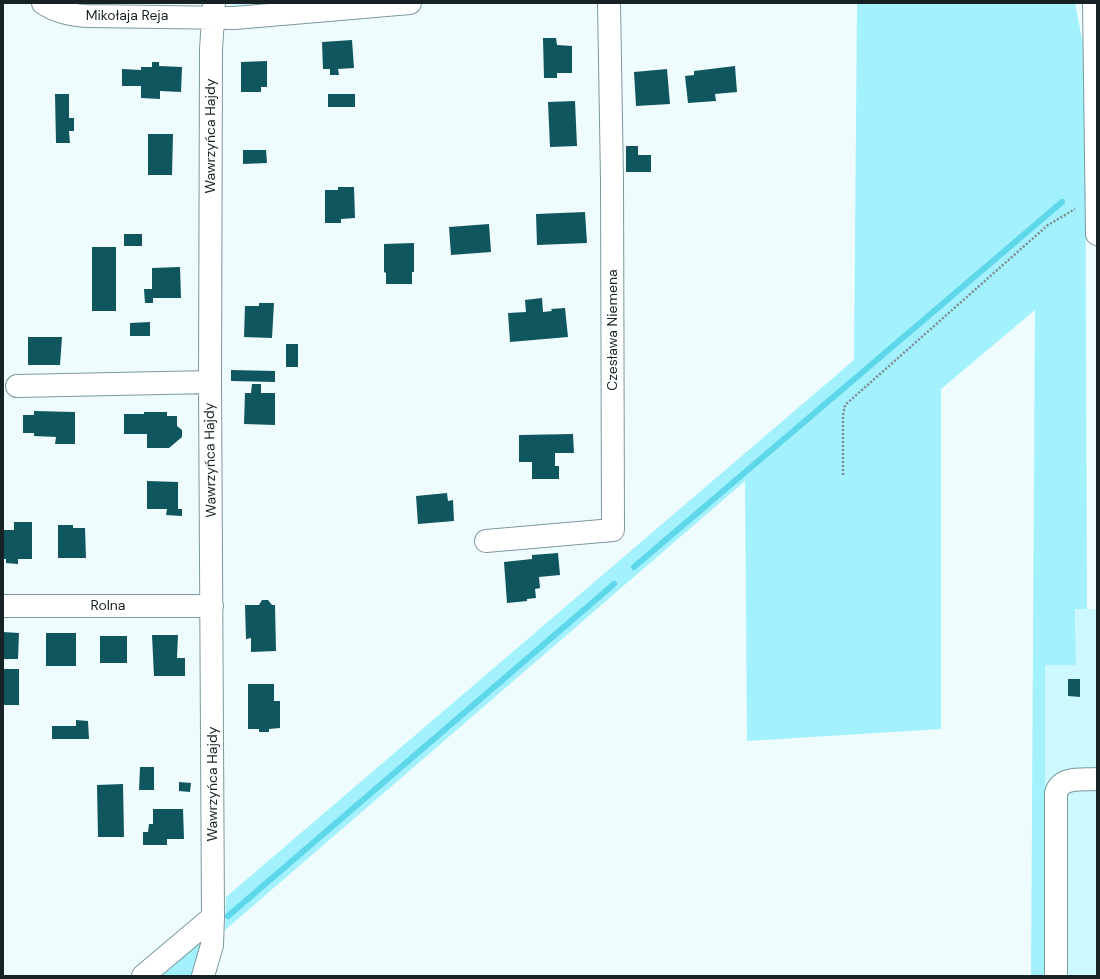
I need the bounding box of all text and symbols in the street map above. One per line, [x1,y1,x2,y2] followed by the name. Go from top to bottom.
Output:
[86,8,168,24] street label: Mikołaja Reja
[203,79,219,193] street label: Wawrzyńca Hajdy
[605,269,621,391] street label: Czesława Niemena
[202,402,220,518] street label: Wawrzyńca Hajdy
[91,598,125,614] street label: Rolna
[205,727,221,841] street label: Wawrzyńca Hajdy

